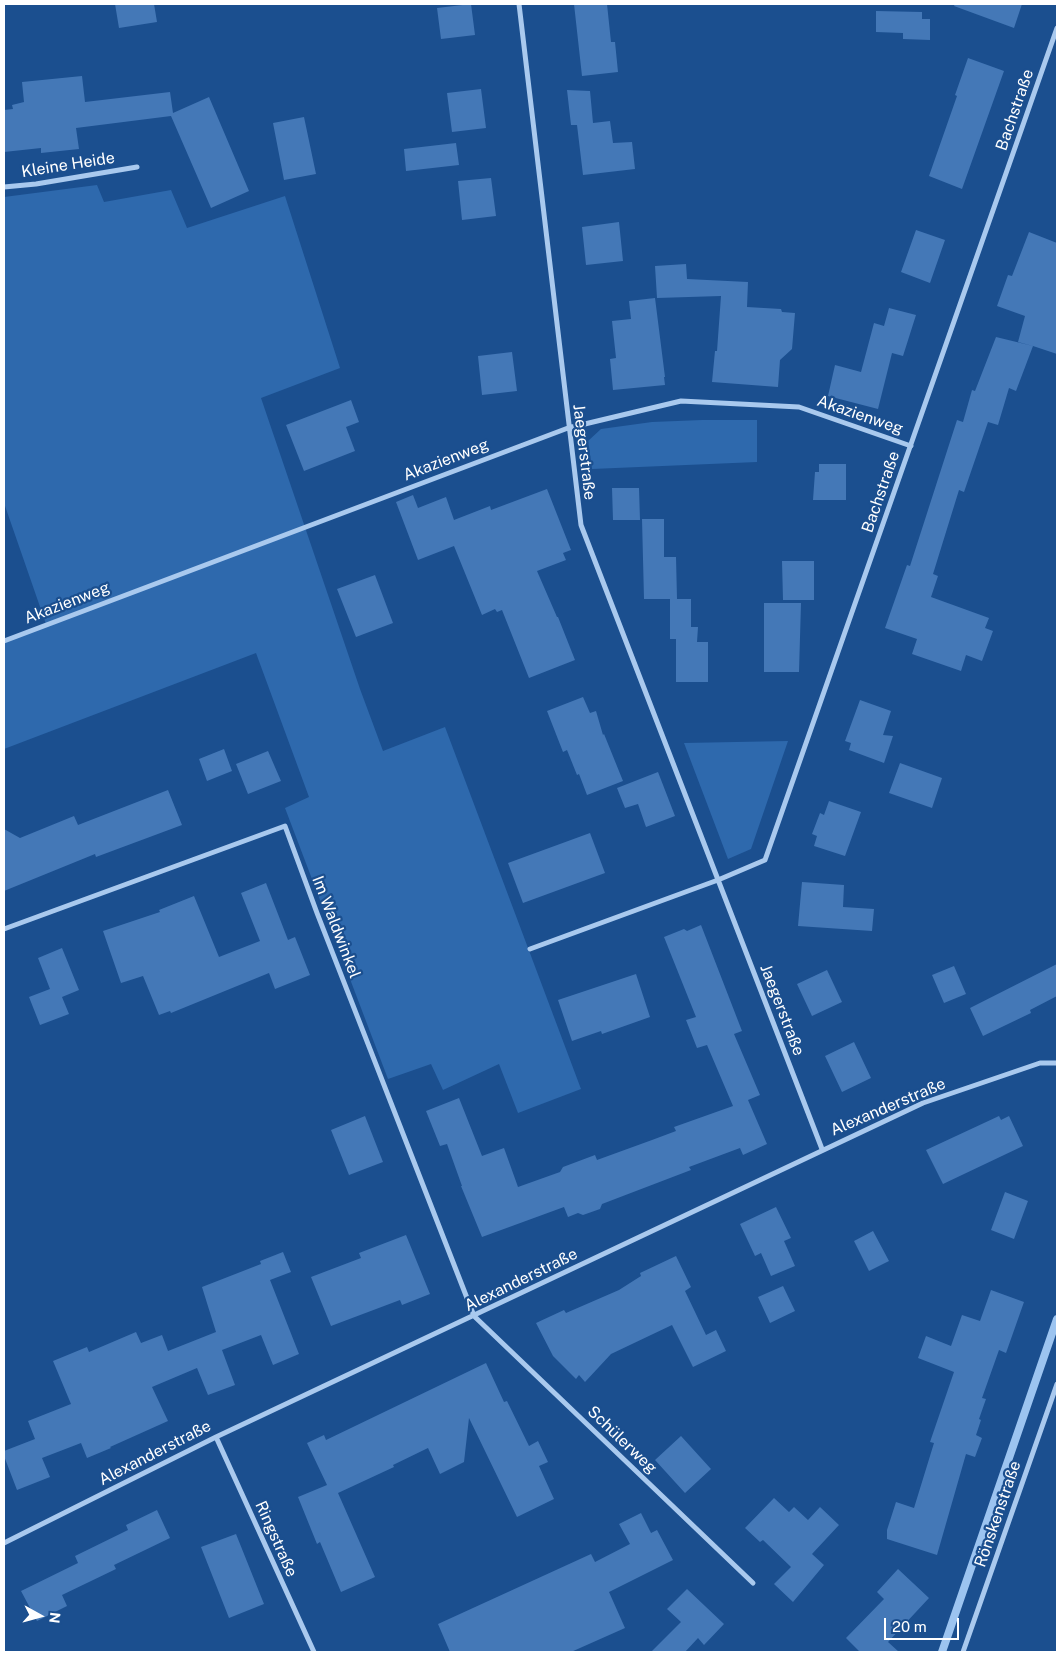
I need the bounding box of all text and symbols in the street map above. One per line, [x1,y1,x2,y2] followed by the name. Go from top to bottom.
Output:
[992,67,1038,153] street label: Bachstraße
[20,148,116,182] street label: Kleine Heide
[814,391,906,439] street label: Akazienweg
[569,403,599,501] street label: Jaegerstraße
[401,435,491,485] street label: Akazienweg
[858,449,904,535] street label: Bachstraße
[22,578,112,628] street label: Akazienweg
[308,873,364,981] street label: Im Waldwinkel
[756,962,808,1058] street label: Jaegerstraße
[827,1074,949,1140] street label: Alexanderstraße
[461,1244,581,1316] street label: Alexanderstraße
[583,1402,661,1478] street label: Schülerweg
[96,1416,214,1490] street label: Alexanderstraße
[971,1458,1025,1570] street label: Rönskenstraße
[251,1498,301,1580] street label: Ringstraße
[15,1591,65,1641] north arrow
[886,1608,961,1640] scale bar
[46,1611,63,1624] text: N
[892,1618,927,1635] text: 20 m

